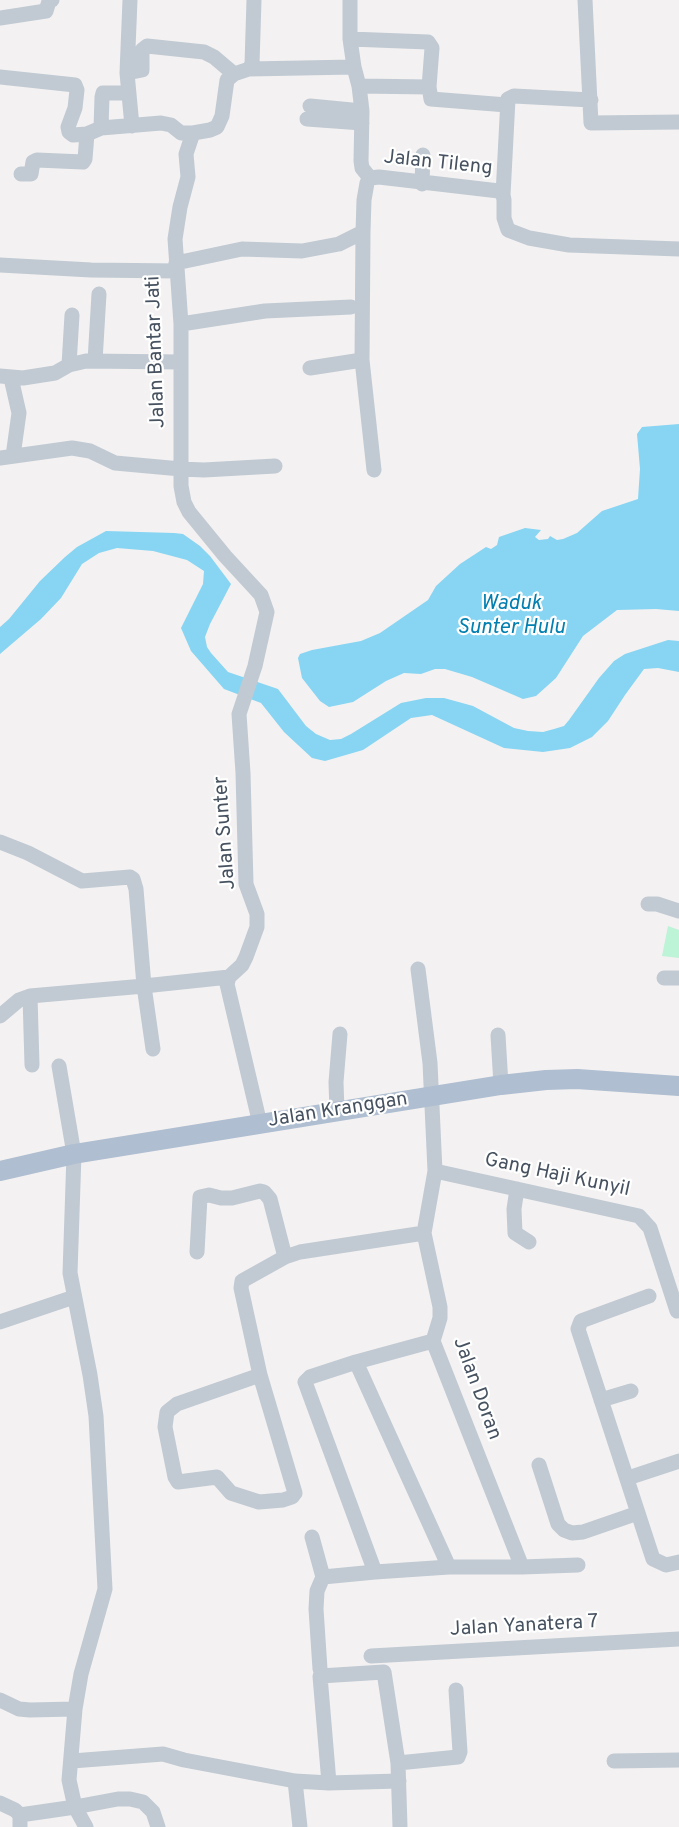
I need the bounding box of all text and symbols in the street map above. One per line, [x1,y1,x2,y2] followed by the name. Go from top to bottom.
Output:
[382,146,494,182] street label: Jalan Tileng
[142,275,172,429] street label: Jalan Bantar Jati
[457,592,565,642] water label: Waduk Sunter Hulu
[210,775,242,891] street label: Jalan Sunter
[267,1088,409,1134] street label: Jalan Kranggan
[482,1149,632,1203] street label: Gang Haji Kunyil
[446,1334,506,1444] street label: Jalan Doran
[449,1611,599,1643] street label: Jalan Yanatera 7

